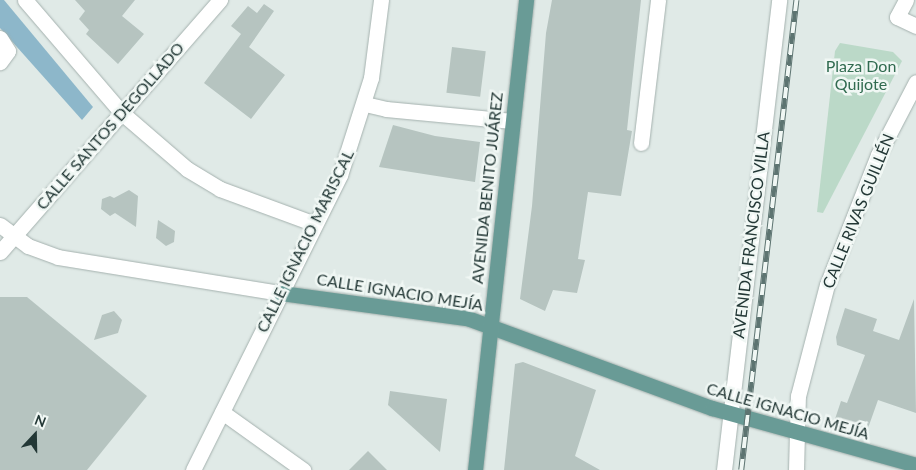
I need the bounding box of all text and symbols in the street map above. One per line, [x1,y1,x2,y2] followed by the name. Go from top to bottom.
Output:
[32,38,188,214] street label: CALLE SANTOS DEGOLLADO
[826,56,896,94] park label: Plaza Don Quijote
[467,91,507,285] street label: AVENIDA BENITO JUÁREZ
[729,130,773,340] street label: AVENIDA FRANCISCO VILLA
[818,131,898,291] street label: CALLE RIVAS GUILLÉN
[252,147,358,335] street label: CALLE IGNACIO MARISCAL
[315,269,485,315] street label: CALLE IGNACIO MEJÍA
[704,379,872,443] street label: CALLE IGNACIO MEJÍA
[10,410,60,460] north arrow
[32,411,49,430] text: N

